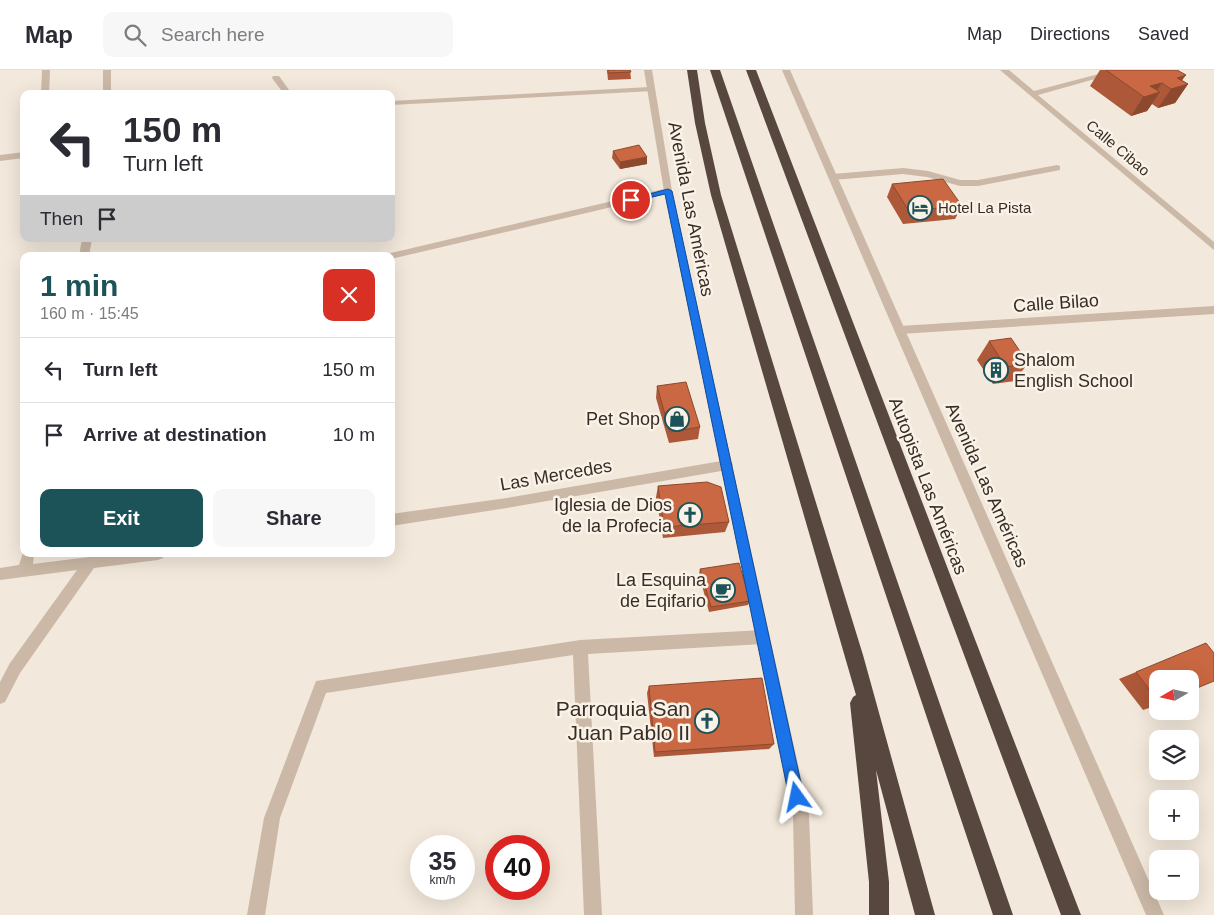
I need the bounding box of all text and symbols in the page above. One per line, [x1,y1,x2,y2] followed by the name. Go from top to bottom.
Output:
[103,12,453,57] search box
[25,21,73,48] text: Map
[121,21,149,49] icon: search
[161,24,265,45] text: Search here
[967,24,1002,44] text: Map
[1030,24,1110,44] text: Directions
[1138,24,1189,44] text: Saved
[40,110,105,175] icon: left
[123,110,222,149] text: 150 m
[1083,116,1153,179] street label: Calle Cibao
[664,120,718,298] street label: Avenida Las Américas
[123,151,203,176] text: Turn left
[610,179,652,221] pin
[617,186,645,214] icon: arrive
[907,195,933,221] hotel icon: Hotel La Pista
[938,199,1032,216] place label: Hotel La Pista
[93,205,121,233] icon: arrive
[40,208,83,229] text: Then
[40,269,118,302] text: 1 min
[323,269,375,321] button: close
[1012,290,1100,316] street label: Calle Bilao
[40,305,139,322] text: 160 m · 15:45
[1014,350,1133,391] place label: Shalom English School
[40,356,68,384] icon: left
[983,357,1009,383] building icon: Shalom English School
[83,359,158,380] text: Turn left
[322,359,375,380] text: 150 m
[885,395,971,577] street label: Autopista Las Américas
[942,400,1032,570] street label: Avenida Las Américas
[664,406,690,432] shop icon: Pet Shop
[586,409,660,429] place label: Pet Shop
[40,421,68,449] icon: arrive
[83,424,267,445] text: Arrive at destination
[333,424,375,445] text: 10 m
[499,455,613,495] street label: Las Mercedes
[40,489,203,547] button: Exit
[213,489,375,547] button: Share
[554,495,673,536] place label: Iglesia de Dios de la Profecia
[677,502,703,528] church icon: Iglesia de Dios de la Profecia
[616,570,707,611] place label: La Esquina de Eqifario
[710,577,736,603] cafe icon: La Esquina de Eqifario
[1149,670,1199,720] north arrow
[1149,670,1199,900] map controls
[556,697,690,744] place label: Parroquia San Juan Pablo II
[694,708,720,734] church icon: Parroquia San Juan Pablo II
[1149,730,1199,780] button: layers
[770,770,822,822] position arrow
[1149,790,1199,840] button: +
[485,835,550,900] speed limit sign: 40
[429,847,456,875] text: 35
[1149,850,1199,900] button: −
[429,873,456,887] text: km/h

